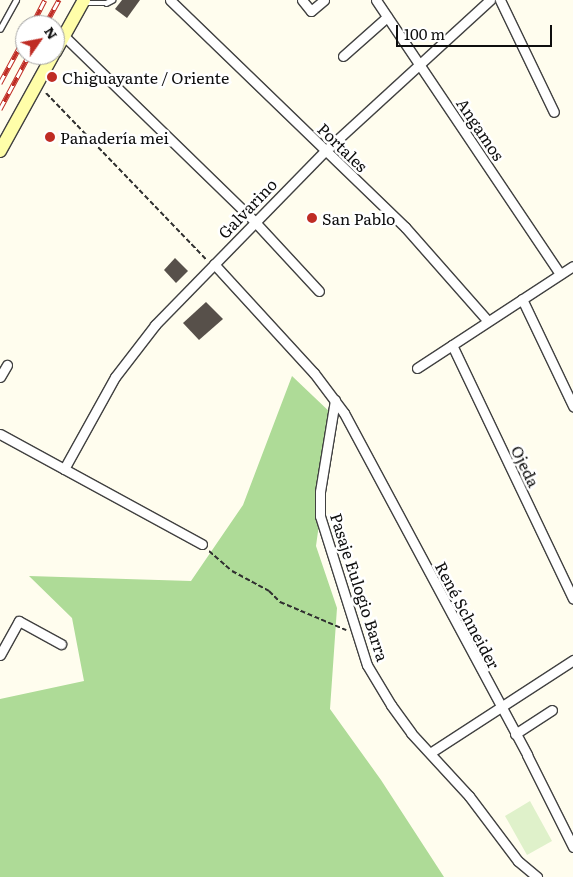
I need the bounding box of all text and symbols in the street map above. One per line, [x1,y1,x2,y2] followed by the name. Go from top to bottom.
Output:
[15,15,65,65] north arrow
[398,15,554,47] scale bar
[40,22,63,43] text: N
[404,22,445,45] text: 100 m
[62,67,229,87] place label: Chiguayante / Oriente
[46,71,58,83] marker: Chiguayante / Oriente
[453,94,509,164] street label: Angamos
[314,119,372,175] street label: Portales
[60,127,169,147] place label: Panadería mei
[44,131,56,143] marker: Panadería mei
[214,174,280,242] street label: Galvarino
[322,208,395,228] place label: San Pablo
[306,212,318,224] marker: San Pablo
[508,442,544,490] street label: Ojeda
[327,511,393,663] street label: Pasaje Eulogio Barra
[432,558,504,672] street label: René Schneider

